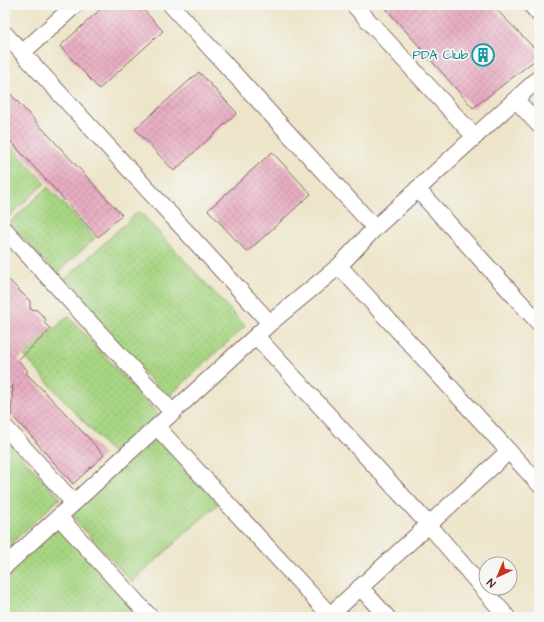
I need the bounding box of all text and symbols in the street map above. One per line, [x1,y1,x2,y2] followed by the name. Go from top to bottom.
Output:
[470,42,496,68] building icon: PDA Club
[413,46,469,64] place label: PDA Club
[478,556,518,596] north arrow
[484,575,499,591] text: N

